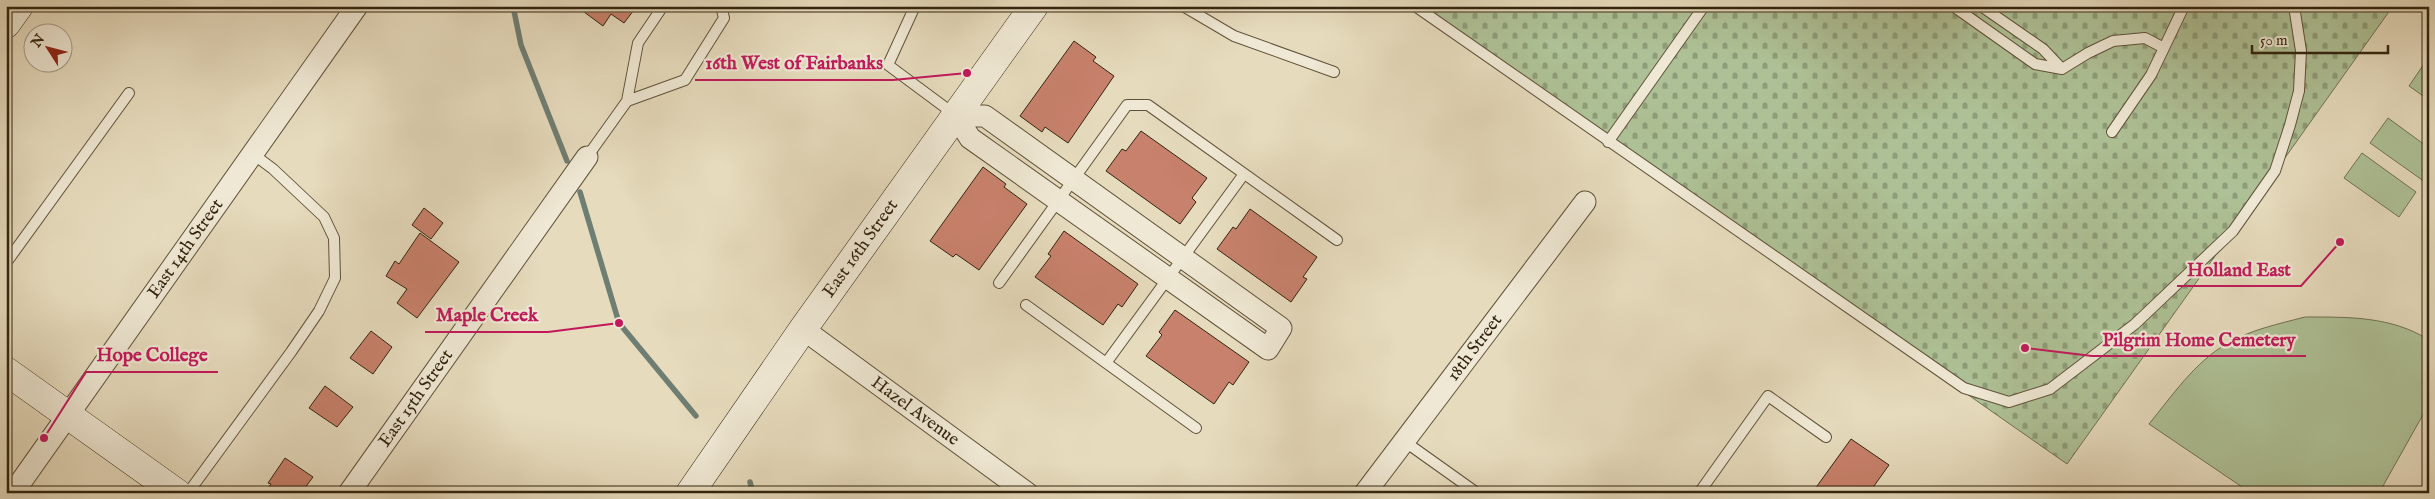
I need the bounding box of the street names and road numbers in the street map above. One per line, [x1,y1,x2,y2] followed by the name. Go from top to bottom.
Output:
[142,194,229,303] street label: East 14th Street
[818,195,903,302] street label: East 16th Street
[1442,310,1508,386] street label: 18th Street
[374,345,459,452] street label: East 15th Street
[866,371,964,451] street label: Hazel Avenue

